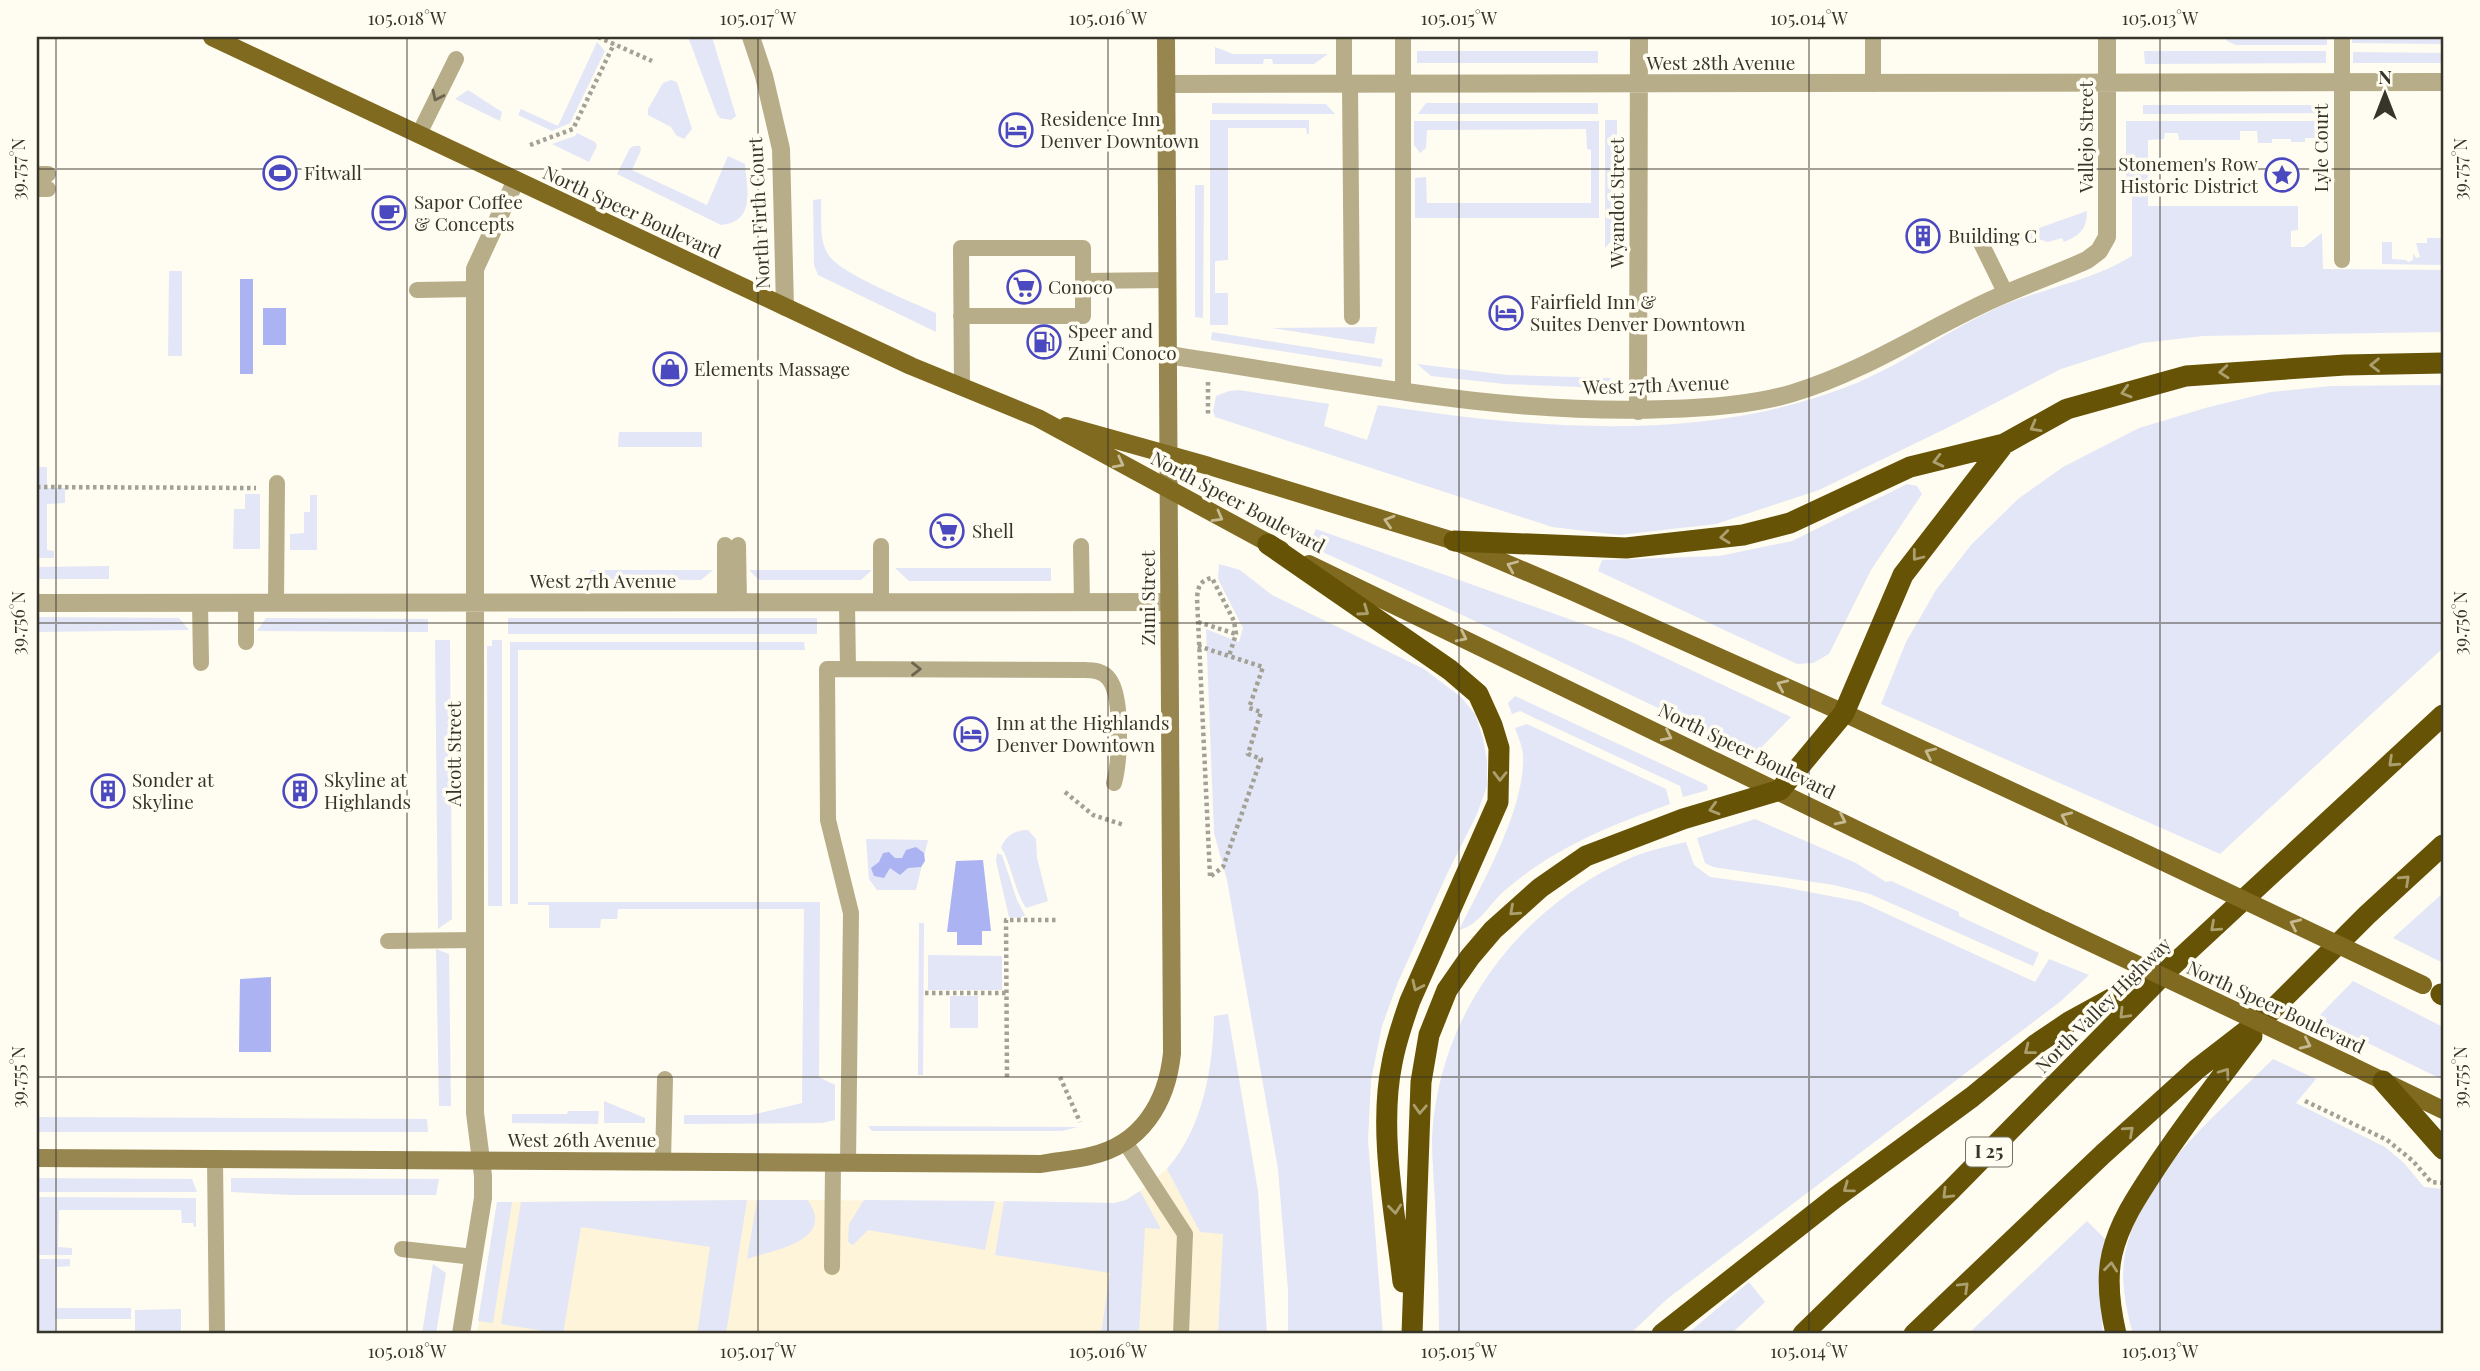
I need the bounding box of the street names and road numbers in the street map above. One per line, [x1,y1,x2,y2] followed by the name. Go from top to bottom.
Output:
[1646,49,1795,75] street label: West 28th Avenue
[2072,81,2098,194] street label: Vallejo Street
[2307,104,2333,192] street label: Lyle Court
[741,136,775,290] street label: North Firth Court
[1603,137,1629,269] street label: Wyandot Street
[539,158,726,264] street label: North Speer Boulevard
[1581,368,1730,400] street label: West 27th Avenue
[1147,444,1330,558] street label: North Speer Boulevard
[1134,550,1160,645] street label: Zuni Street
[529,567,676,593] street label: West 27th Avenue
[1655,696,1840,804] street label: North Speer Boulevard
[440,701,466,807] street label: Alcott Street
[2029,930,2176,1078] street label: North Valley Highway
[2183,953,2370,1059] street label: North Speer Boulevard
[507,1126,656,1152] street label: West 26th Avenue
[1966,1138,2012,1167] road number: I 25

